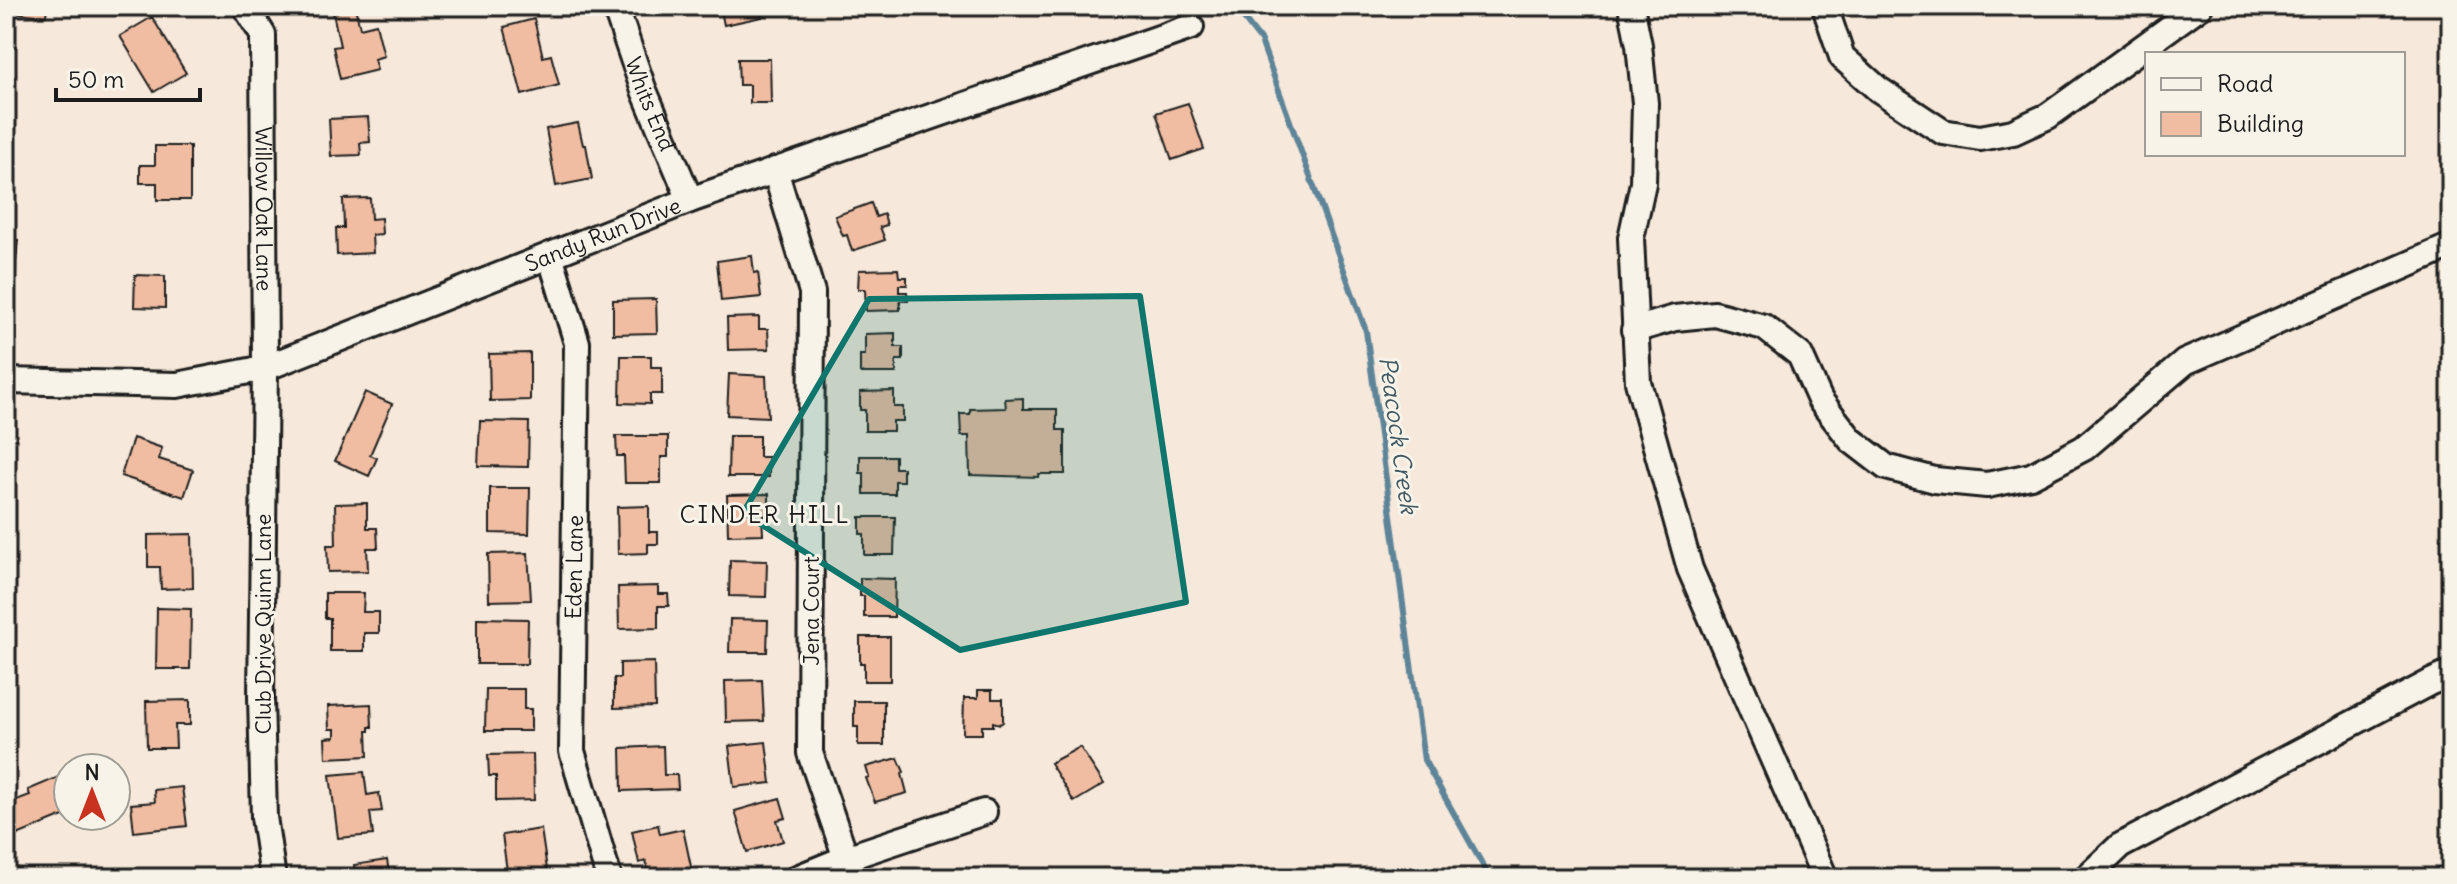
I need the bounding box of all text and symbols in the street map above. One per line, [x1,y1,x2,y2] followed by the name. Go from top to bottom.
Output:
[56,52,200,102] scale bar
[2145,52,2405,156] legend
[619,53,682,155] street label: Whits End
[68,64,124,94] text: 50 m
[2217,68,2273,98] text: Road
[2217,108,2304,138] text: Building
[250,126,279,291] street label: Willow Oak Lane
[521,191,685,278] street label: Sandy Run Drive
[1373,354,1425,517] water label: Peacock Creek
[680,499,850,529] district label: CINDER HILL
[249,514,277,734] street label: Club Drive Quinn Lane
[559,515,589,619] street label: Eden Lane
[797,556,825,666] street label: Jena Court
[52,752,132,832] north arrow
[84,758,100,786] text: N

